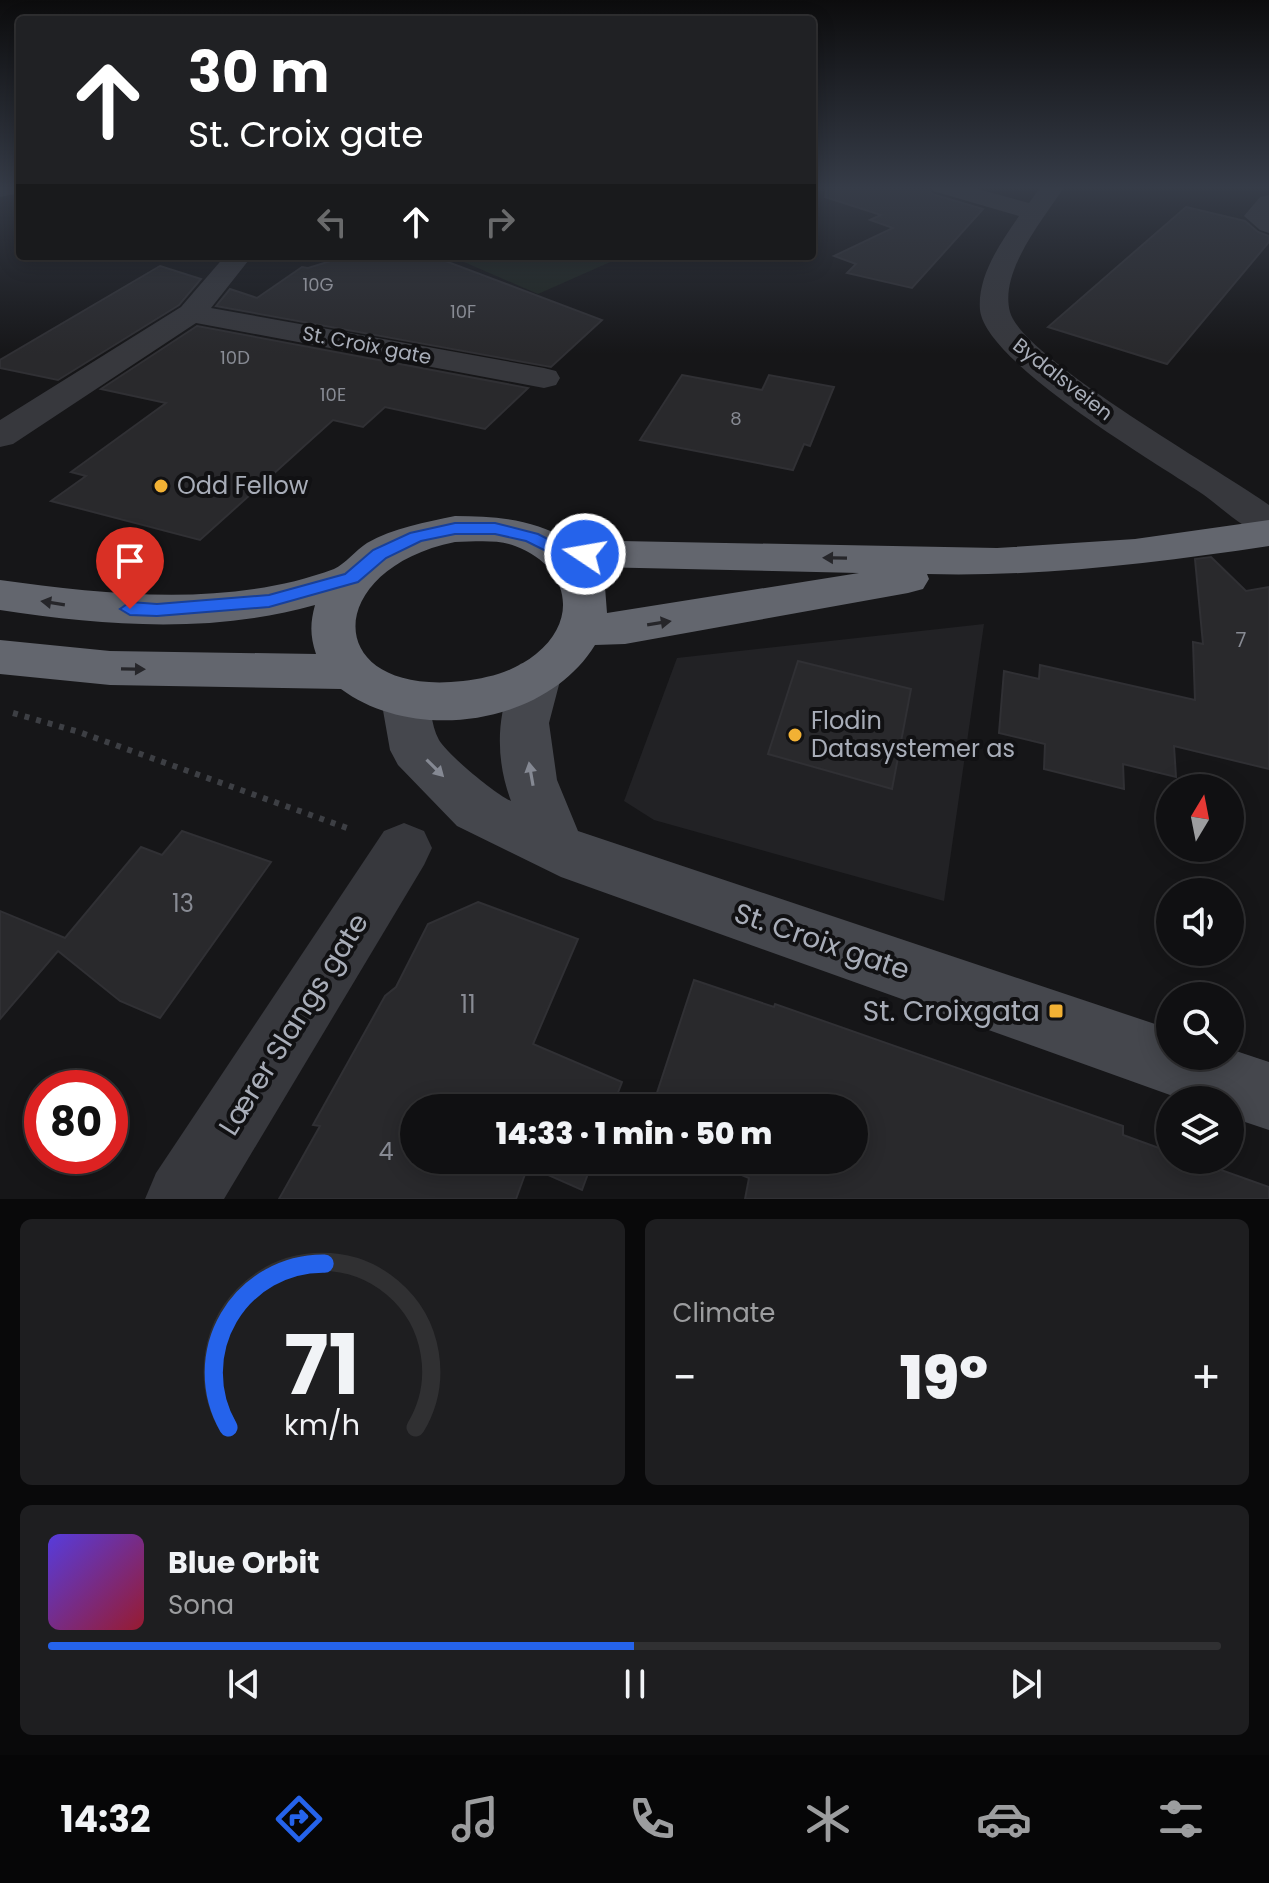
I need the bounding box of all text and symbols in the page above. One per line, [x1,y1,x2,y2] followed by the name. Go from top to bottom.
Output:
[188,33,330,112] text: 30 m
[56,48,160,152] icon: ahead
[188,109,423,160] text: St. Croix gate
[310,200,354,244] icon: left
[394,200,438,244] icon: ahead
[478,200,522,244] icon: right
[302,272,334,297] house number: 10G
[450,299,476,324] house number: 10F
[300,319,434,371] street label: St. Croix gate
[1007,331,1119,427] street label: Bydalsveien
[220,345,250,370] house number: 10D
[320,382,346,407] house number: 10E
[730,406,742,431] house number: 8
[177,469,309,502] place label: Odd Fellow
[152,477,170,495] marker: Odd Fellow
[543,512,627,596] position arrow
[96,527,164,609] pin
[108,539,152,583] icon: arrive
[822,552,847,565] one-way arrow
[40,596,65,609] one-way arrow
[647,616,672,629] one-way arrow
[1236,626,1247,654] house number: 7
[121,663,146,675] one-way arrow
[811,704,1015,765] place label: Flodin Datasystemer as
[786,726,804,744] marker: Flodin Datasystemer as
[425,758,444,777] one-way arrow
[524,762,536,787] one-way arrow
[1156,774,1244,862] north arrow
[1156,774,1244,1174] map controls
[1156,878,1244,966] button: sound
[172,887,194,920] house number: 13
[729,893,915,990] street label: St. Croix gate
[209,906,378,1143] street label: Lærer Slangs gate
[1156,982,1244,1070] button: search
[460,988,476,1021] house number: 11
[863,992,1040,1031] place label: St. Croixgata
[1047,1002,1065,1020] marker: St. Croixgata
[24,1070,128,1174] speed limit sign: 80
[1156,1086,1244,1174] button: layers
[496,1112,772,1155] text: 14:33 · 1 min · 50 m
[378,1135,394,1168] house number: 4
[673,1295,775,1331] text: Climate
[284,1307,360,1423] text: 71
[900,1336,988,1420] text: 19°
[673,1347,697,1408] text: −
[1191,1347,1221,1408] text: +
[284,1405,360,1445] text: km/h
[168,1541,320,1584] text: Blue Orbit
[168,1587,234,1623] text: Sona
[222,1662,266,1706] icon: previous
[613,1662,657,1706] icon: pause
[1004,1662,1048,1706] icon: next
[271,1791,327,1847] icon: directions
[447,1791,503,1847] icon: music
[624,1791,680,1847] icon: phone
[800,1791,856,1847] icon: climate
[976,1791,1032,1847] icon: car
[1153,1791,1209,1847] icon: filters
[60,1794,151,1845] text: 14:32

